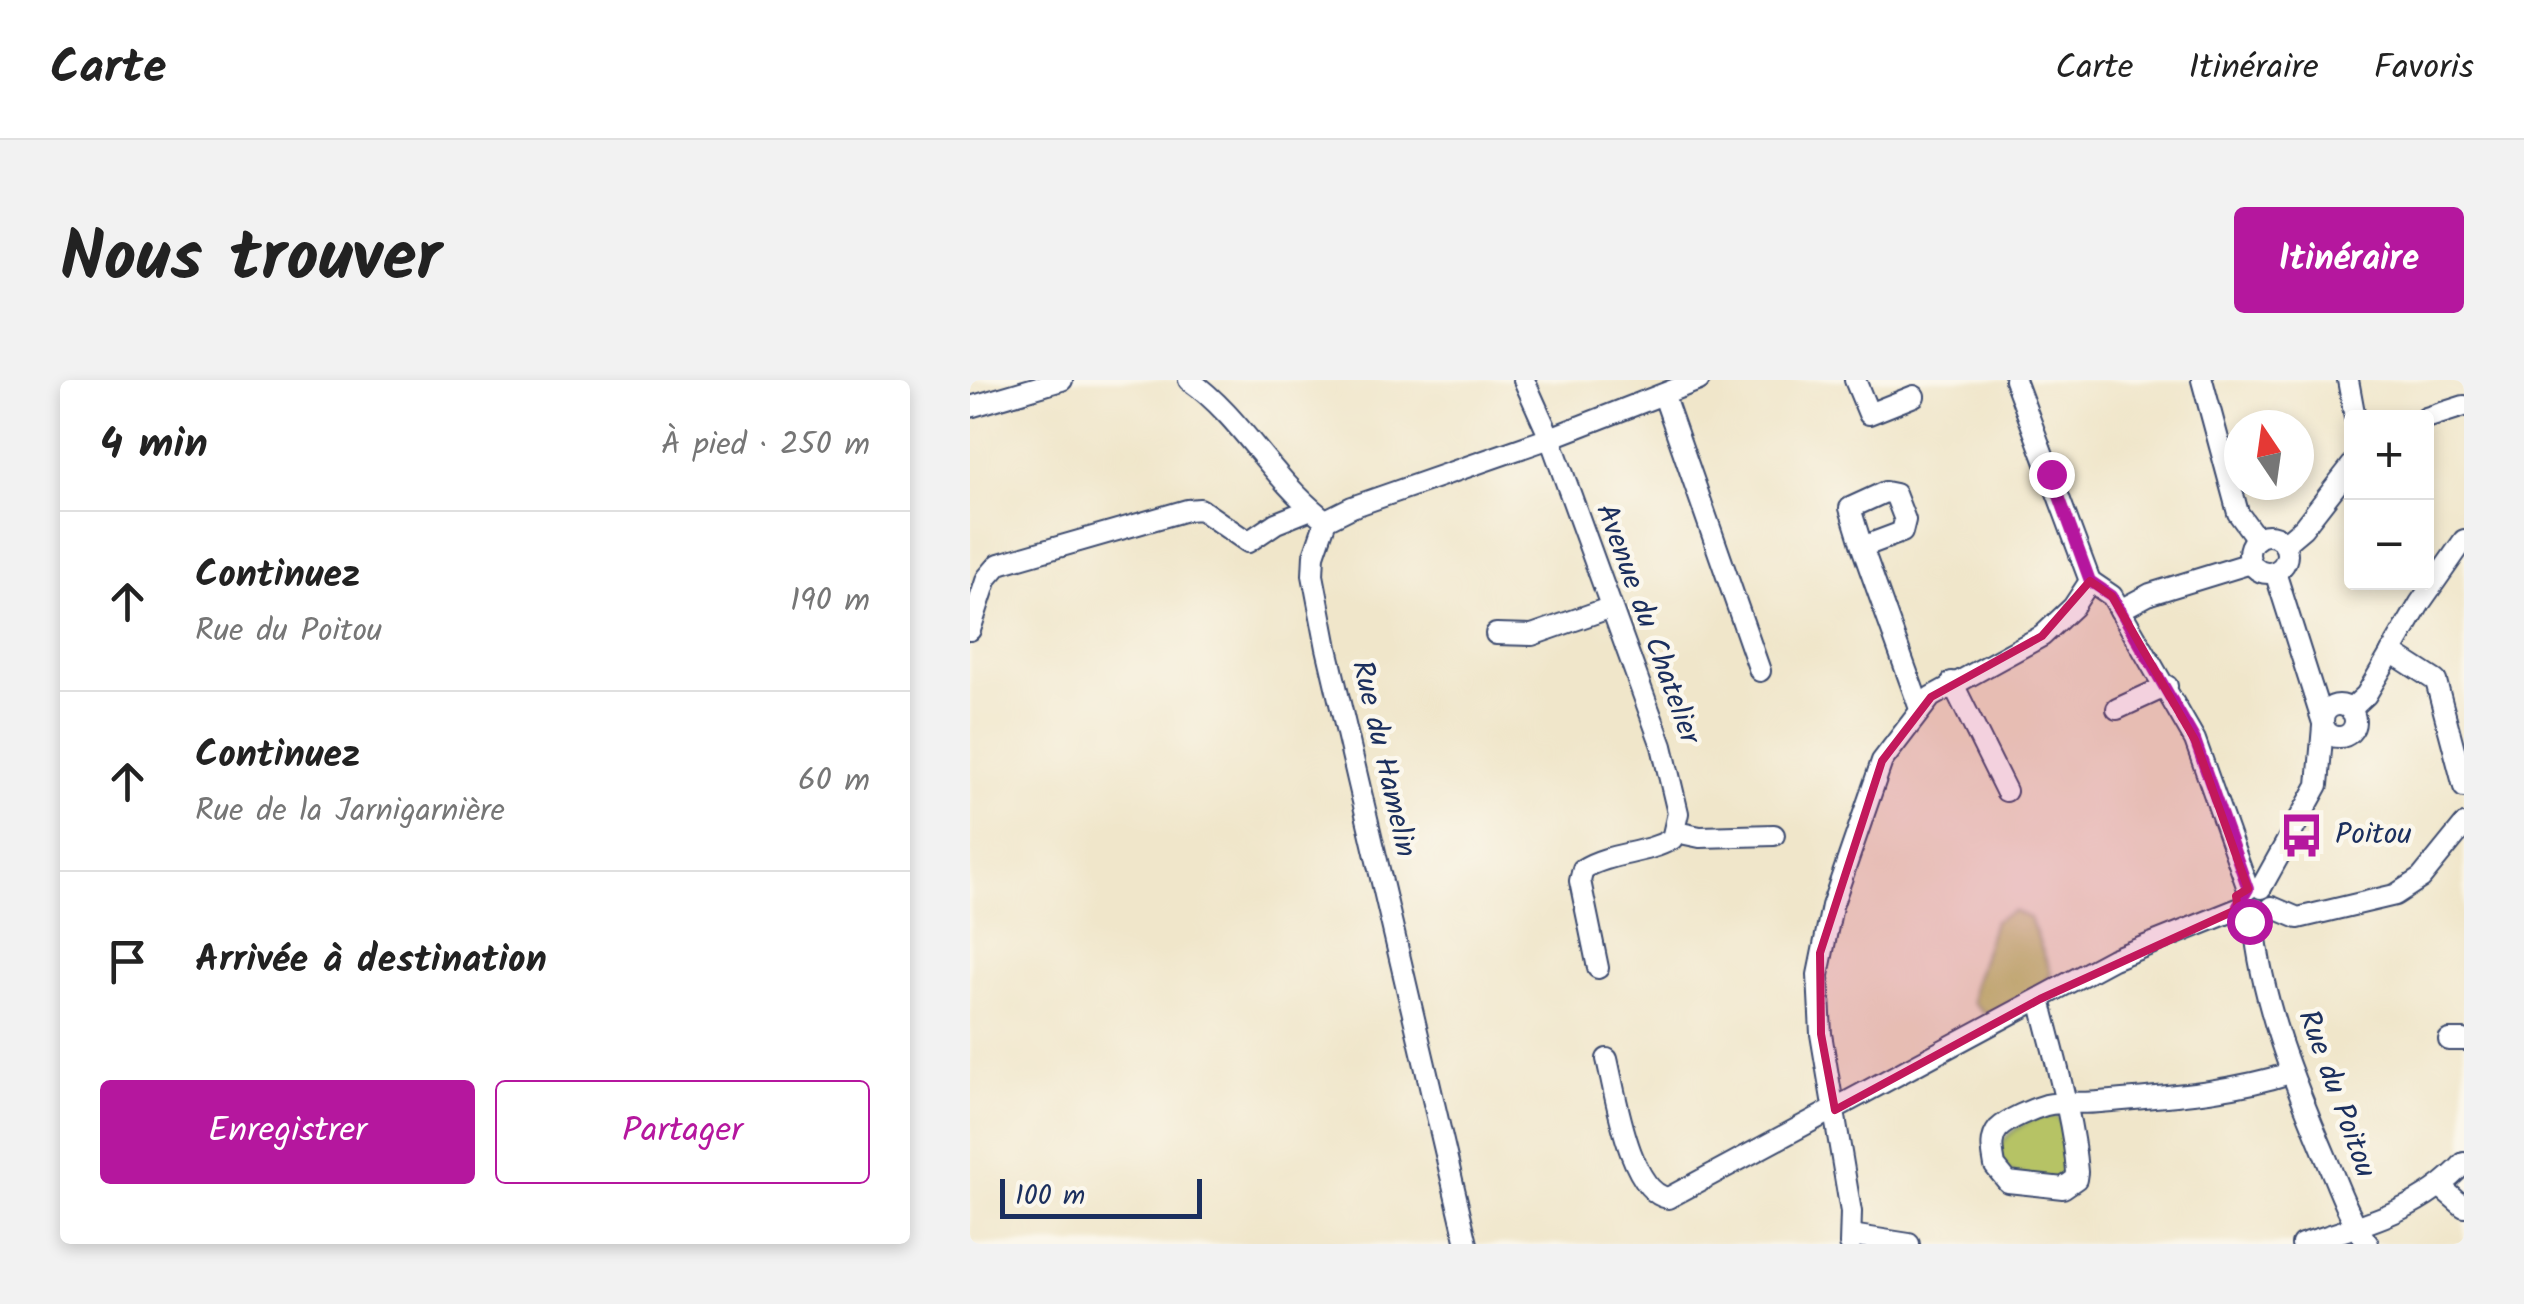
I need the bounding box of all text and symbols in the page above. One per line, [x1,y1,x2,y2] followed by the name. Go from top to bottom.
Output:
[50,31,167,107] text: Carte
[2055,41,2133,97] text: Carte
[2188,41,2319,97] text: Itinéraire
[2374,41,2474,97] text: Favoris
[60,205,442,316] text: Nous trouver
[2234,207,2464,313] button: Itinéraire
[2224,410,2314,500] north arrow
[2344,410,2434,590] map controls
[2344,410,2434,500] button: +
[100,412,208,479] text: 4 min
[661,420,870,471] text: À pied · 250 m
[2029,452,2075,498] route end
[1581,497,1714,753] street label: Avenue du Chatelier
[2344,500,2434,590] button: −
[195,546,360,606] text: Continuez
[100,574,155,629] icon: ahead
[790,576,870,627] text: 190 m
[195,606,382,657] text: Rue du Poitou
[1337,656,1429,862] street label: Rue du Hamelin
[195,726,360,786] text: Continuez
[100,754,155,809] icon: ahead
[798,756,870,807] text: 60 m
[195,786,505,837] text: Rue de la Jarnigarnière
[2278,811,2326,859] bus stop icon: Poitou
[2335,811,2412,859] place label: Poitou
[2227,899,2273,945] route start
[195,931,547,991] text: Arrivée à destination
[100,934,155,989] icon: arrive
[2283,1003,2389,1185] street label: Rue du Poitou
[100,1080,475,1184] button: Enregistrer
[495,1080,870,1184] button: Partager
[1000,1174,1202,1218] scale bar
[1015,1174,1085,1219] text: 100 m

